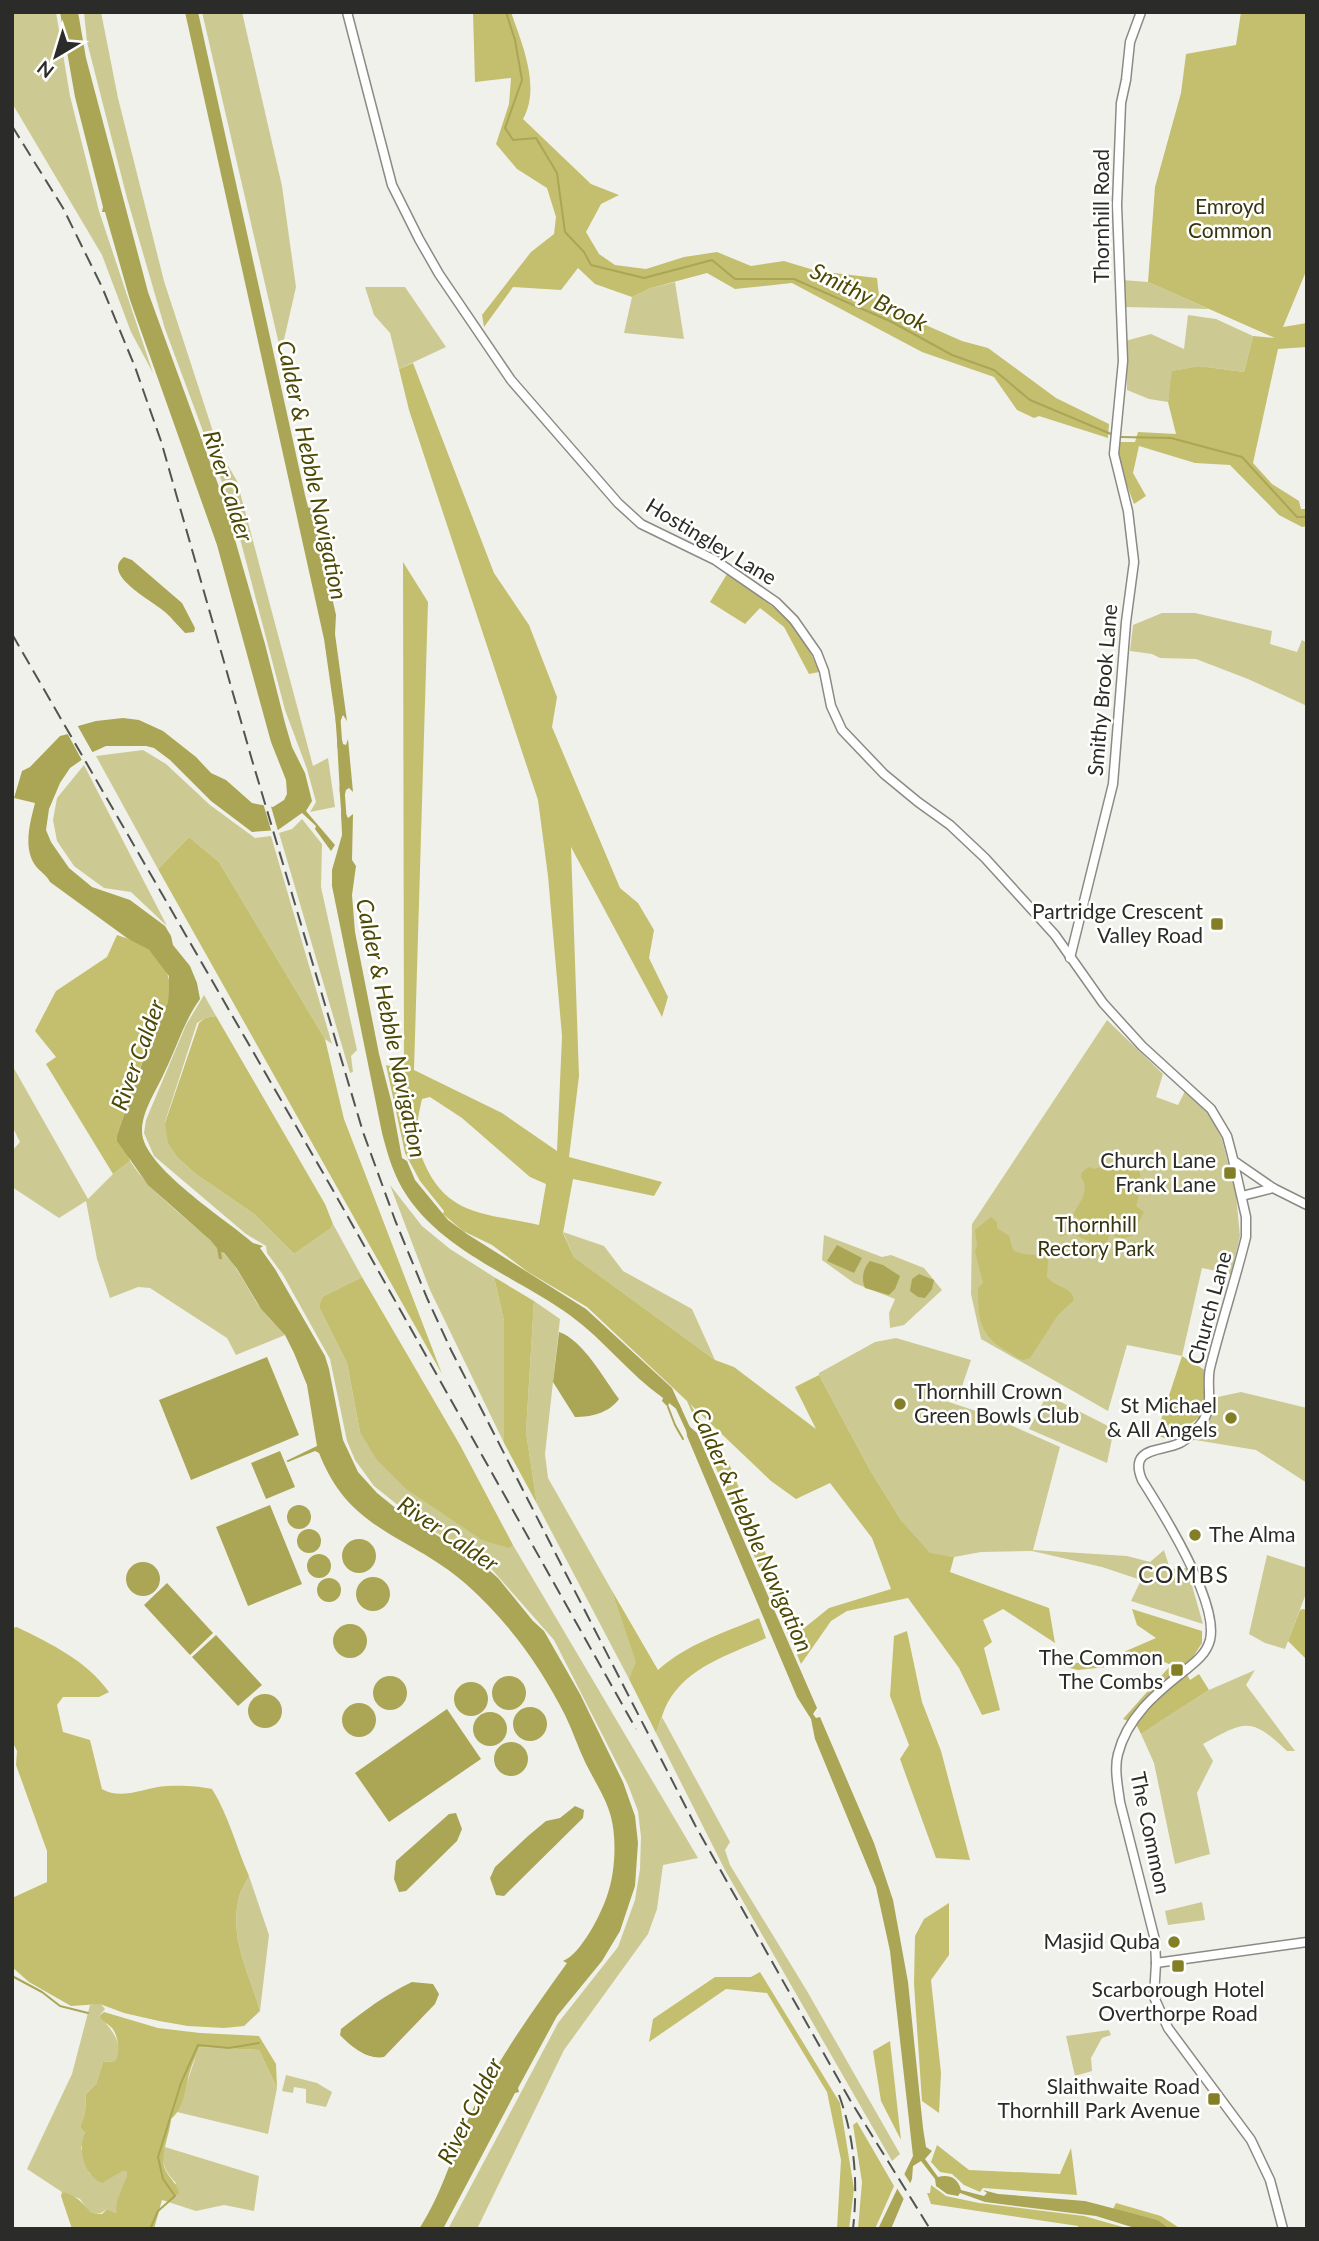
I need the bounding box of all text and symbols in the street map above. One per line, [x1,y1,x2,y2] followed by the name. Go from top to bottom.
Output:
[21,21,91,91] north arrow
[32,56,58,83] text: N
[1088,149,1113,283] street label: Thornhill Road
[1188,193,1272,242] park label: Emroyd Common
[806,256,933,337] water label: Smithy Brook
[272,338,354,602] water label: Calder & Hebble Navigation
[198,427,260,546] water label: River Calder
[642,492,782,589] street label: Hostingley Lane
[1082,603,1121,777] street label: Smithy Brook Lane
[351,896,433,1160] water label: Calder & Hebble Navigation
[1032,898,1203,947] place label: Partridge Crescent Valley Road
[1209,916,1225,932] marker: Partridge Crescent Valley Road
[104,995,170,1114] water label: River Calder
[1100,1147,1216,1196] place label: Church Lane Frank Lane
[1222,1165,1238,1181] marker: Church Lane Frank Lane
[1037,1211,1155,1260] park label: Thornhill Rectory Park
[1181,1248,1236,1367] street label: Church Lane
[914,1378,1079,1427] place label: Thornhill Crown Green Bowls Club
[1107,1392,1217,1441] place label: St Michael & All Angels
[892,1396,908,1412] marker: Thornhill Crown Green Bowls Club
[686,1403,819,1656] water label: Calder & Hebble Navigation
[1223,1410,1239,1426] marker: St Michael & All Angels
[393,1489,505,1578] water label: River Calder
[1209,1521,1296,1546] place label: The Alma
[1187,1527,1203,1543] marker: The Alma
[1138,1560,1230,1588] district label: COMBS
[1039,1644,1163,1693] place label: The Common The Combs
[1169,1662,1185,1678] marker: The Common The Combs
[1126,1769,1177,1896] street label: The Common
[1044,1928,1160,1953] place label: Masjid Quba
[1166,1934,1182,1950] marker: Masjid Quba
[1170,1958,1186,1974] marker: Scarborough Hotel Overthorpe Road
[1092,1976,1264,2025] place label: Scarborough Hotel Overthorpe Road
[430,2052,508,2168] water label: River Calder
[998,2073,1200,2122] place label: Slaithwaite Road Thornhill Park Avenue
[1206,2091,1222,2107] marker: Slaithwaite Road Thornhill Park Avenue

